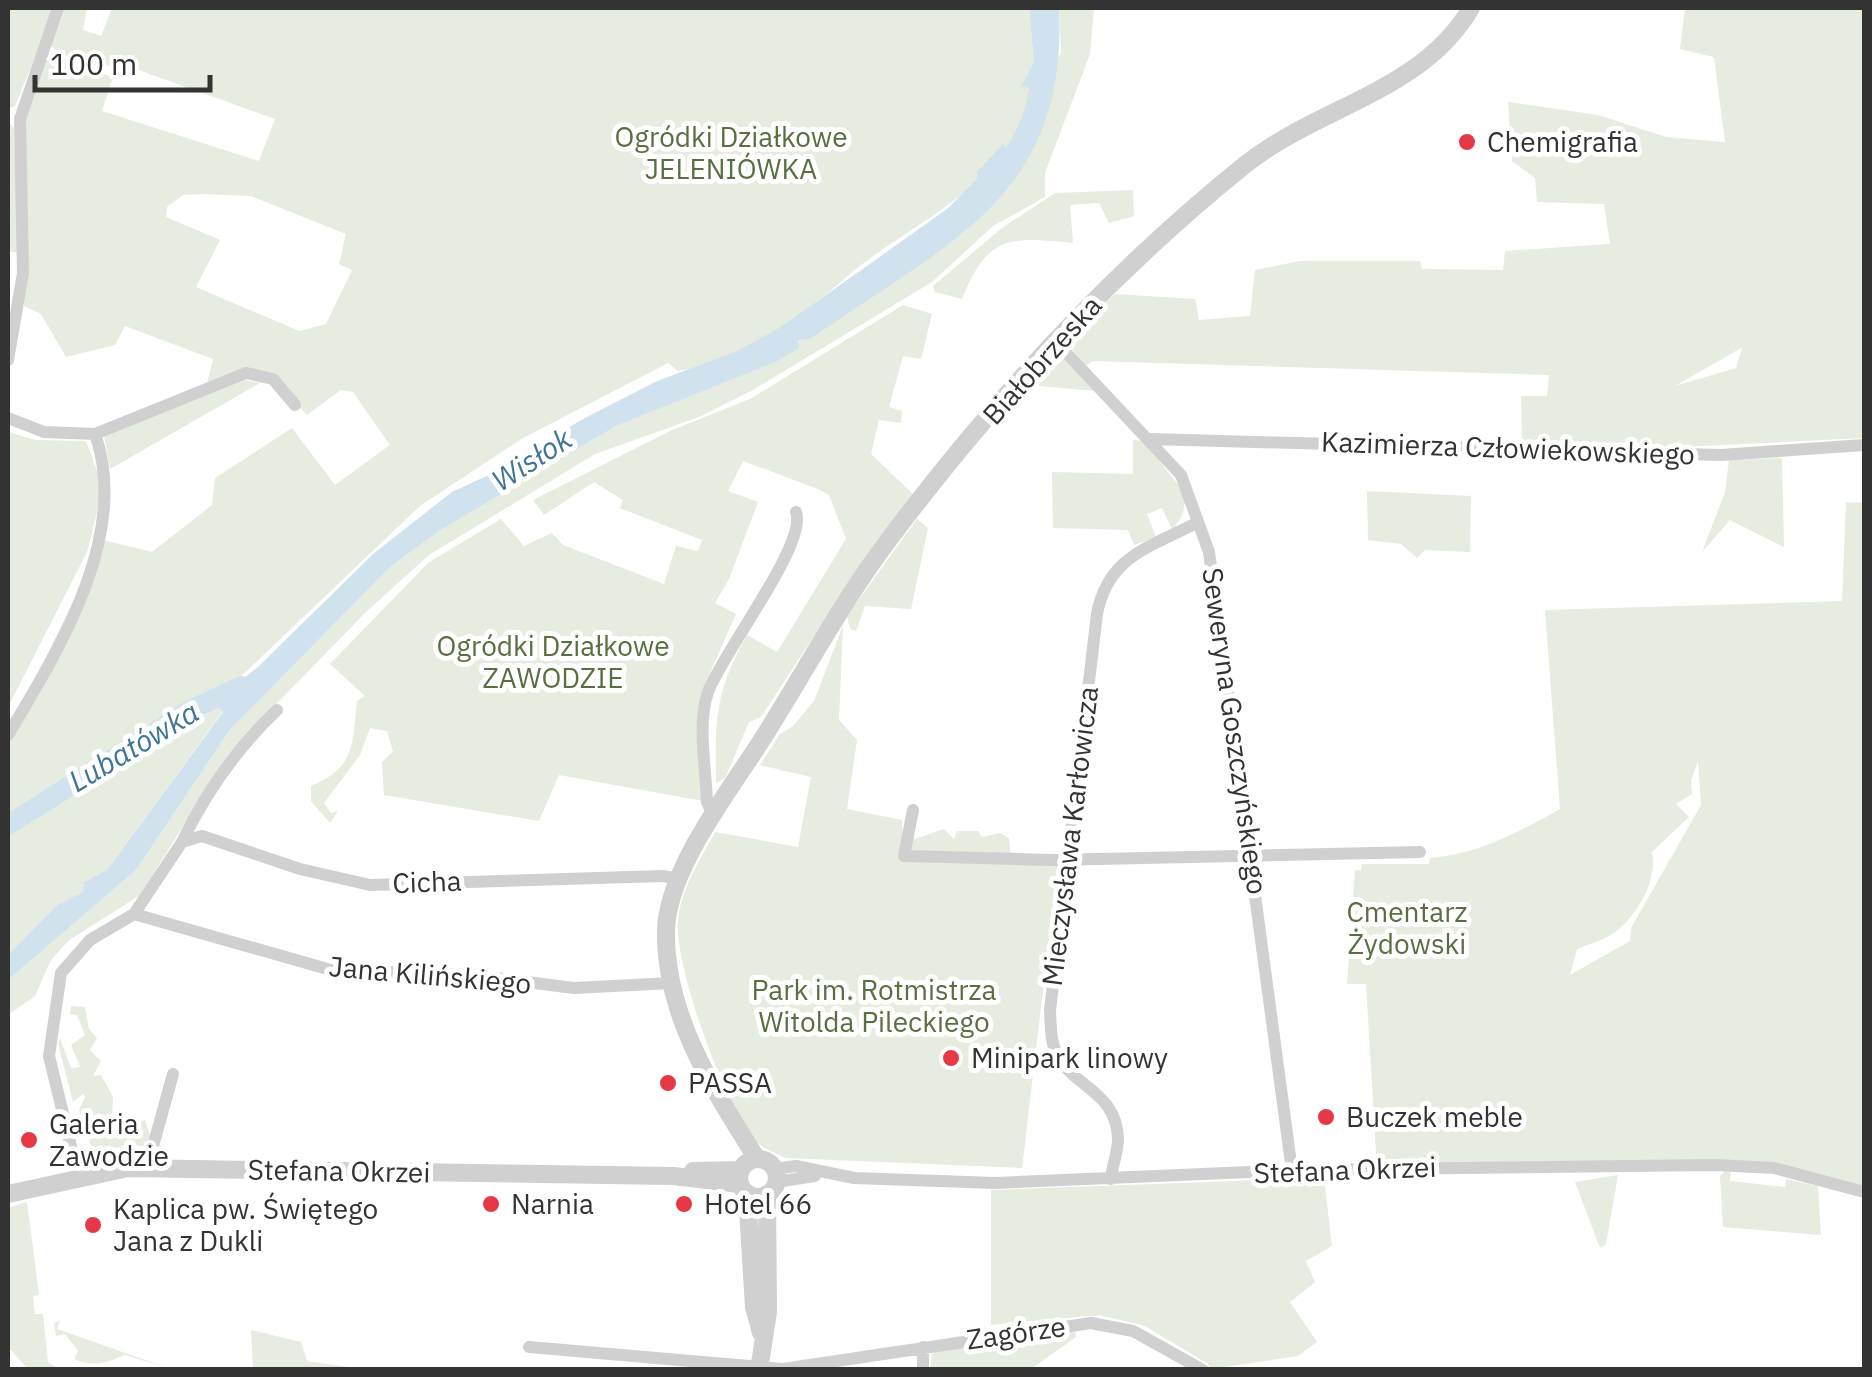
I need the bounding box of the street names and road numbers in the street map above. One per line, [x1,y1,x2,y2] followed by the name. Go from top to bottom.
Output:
[974,287,1109,432] street label: Białobrzeska
[1321,422,1695,473] street label: Kazimierza Człowiekowskiego
[1194,565,1277,897] street label: Seweryna Goszczyńskiego
[1033,684,1106,988] street label: Mieczysława Karłowicza
[392,862,462,901] street label: Cicha
[327,947,533,1002] street label: Jana Kilińskiego
[1253,1148,1437,1191] street label: Stefana Okrzei
[247,1150,431,1191] street label: Stefana Okrzei
[964,1307,1068,1358] street label: Zagórze

